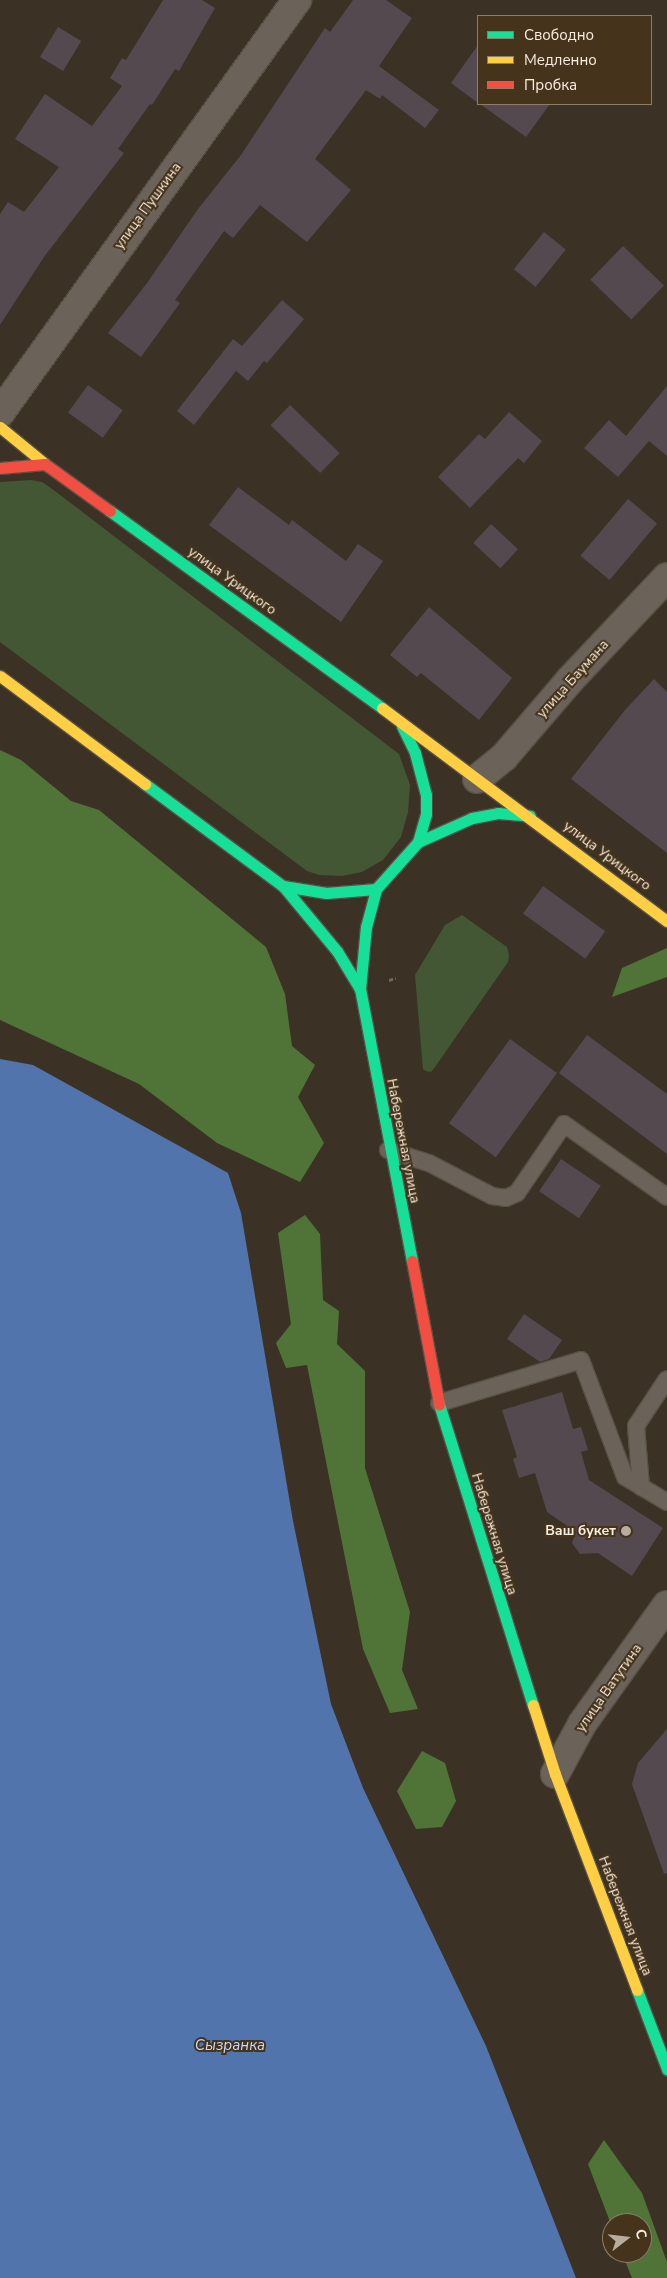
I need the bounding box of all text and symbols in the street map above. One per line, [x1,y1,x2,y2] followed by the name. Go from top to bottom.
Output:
[477,15,652,105] legend
[524,25,594,45] text: Свободно
[524,50,597,70] text: Медленно
[524,75,577,95] text: Пробка
[111,159,185,253] street label: улица Пушкина
[185,543,279,619] street label: улица Урицкого
[534,636,612,722] street label: улица Баумана
[560,818,654,894] street label: улица Урицкого
[383,1077,423,1205] street label: Набережная улица
[467,1471,521,1597] street label: Набережная улица
[545,1523,616,1539] place label: Ваш букет
[620,1525,632,1537] marker: Ваш букет
[572,1641,646,1735] street label: улица Ватутина
[594,1854,656,1978] street label: Набережная улица
[195,2037,265,2055] water label: Сызранка
[602,2213,652,2263] north arrow
[630,2227,651,2241] text: С

